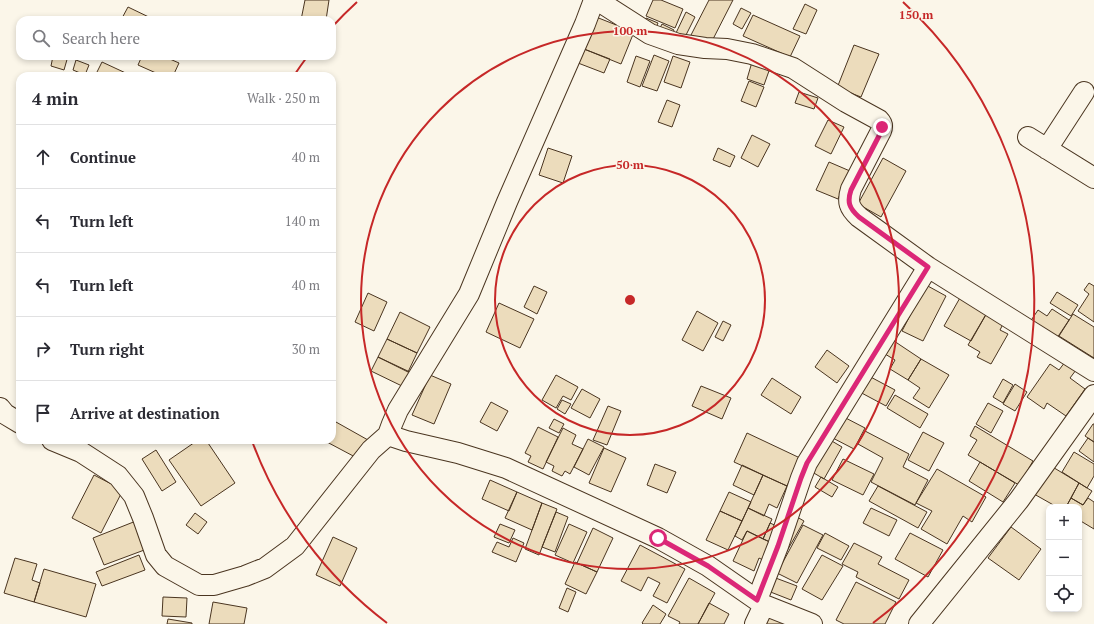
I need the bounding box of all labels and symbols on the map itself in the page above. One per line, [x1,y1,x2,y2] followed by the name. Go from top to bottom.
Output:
[899,7,933,22] text: 150 m
[613,23,647,38] text: 100 m
[873,118,891,136] route end
[616,157,644,172] text: 50 m
[623,293,637,307] centre of rings
[649,529,667,547] route start

